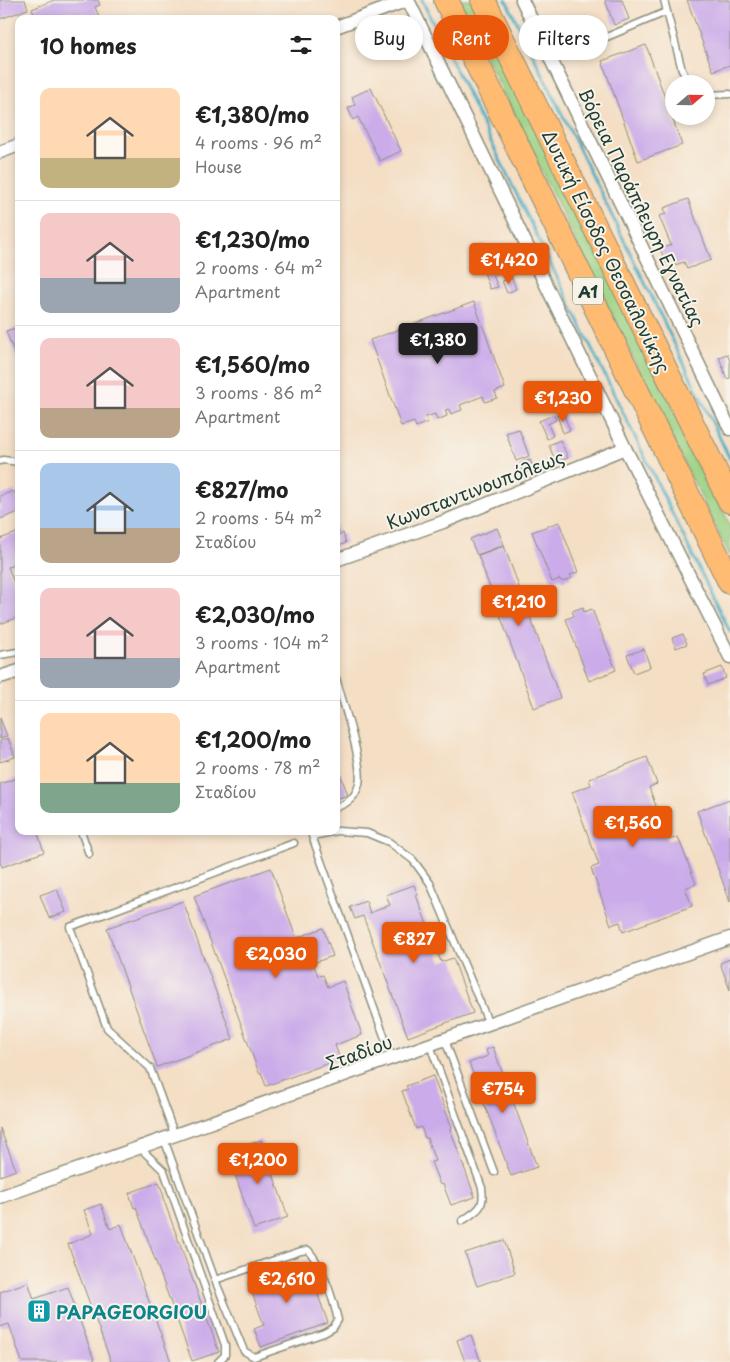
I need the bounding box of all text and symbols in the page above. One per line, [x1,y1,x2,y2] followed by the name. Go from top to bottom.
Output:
[355,15,423,60] chip: Buy
[433,15,509,60] chip: Rent
[519,15,608,60] chip: Filters
[40,29,137,61] text: 10 homes
[287,31,315,59] icon: filters
[665,75,715,125] north arrow
[665,75,715,125] map controls
[572,83,712,331] street label: Βόρεια Παράπλευρη Εγνατίας
[195,98,309,130] text: €1,380/mo
[80,108,140,168] icon: home
[536,125,678,377] street label: Δυτική Είσοδος Θεσσαλονίκης
[195,130,322,154] text: 4 rooms · 96 m²
[195,154,242,178] text: House
[195,223,310,255] text: €1,230/mo
[80,233,140,293] icon: home
[468,242,550,285] pin: €1,420
[480,247,538,271] text: €1,420
[195,255,323,279] text: 2 rooms · 64 m²
[573,278,603,304] road number: Α1
[195,279,280,303] text: Apartment
[397,322,479,365] pin: €1,380
[410,327,466,351] text: €1,380
[195,348,310,380] text: €1,560/mo
[80,358,140,418] icon: home
[195,380,322,404] text: 3 rooms · 86 m²
[522,380,604,423] pin: €1,230
[534,385,592,409] text: €1,230
[195,404,280,428] text: Apartment
[382,443,568,535] street label: Κωνσταντινουπόλεως
[195,473,288,505] text: €827/mo
[80,483,140,543] icon: home
[195,505,322,529] text: 2 rooms · 54 m²
[195,529,256,553] text: Σταδίου
[478,584,560,627] pin: €1,210
[492,589,546,613] text: €1,210
[195,598,315,630] text: €2,030/mo
[80,608,140,668] icon: home
[195,630,329,654] text: 3 rooms · 104 m²
[195,654,280,678] text: Apartment
[195,723,311,755] text: €1,200/mo
[80,733,140,793] icon: home
[195,755,321,779] text: 2 rooms · 78 m²
[195,779,256,803] text: Σταδίου
[592,806,674,848] pin: €1,560
[604,810,662,834] text: €1,560
[384,922,444,964] pin: €827
[393,926,435,950] text: €827
[235,936,317,979] pin: €2,030
[245,941,307,965] text: €2,030
[322,1027,396,1077] street label: Σταδίου
[473,1072,533,1114] pin: €754
[482,1076,524,1100] text: €754
[217,1142,299,1185] pin: €1,200
[229,1147,287,1171] text: €1,200
[246,1262,328,1304] pin: €2,610
[259,1266,315,1290] text: €2,610
[26,1298,52,1324] building icon: PAPAGEORGIOU
[56,1298,207,1325] place label: PAPAGEORGIOU

